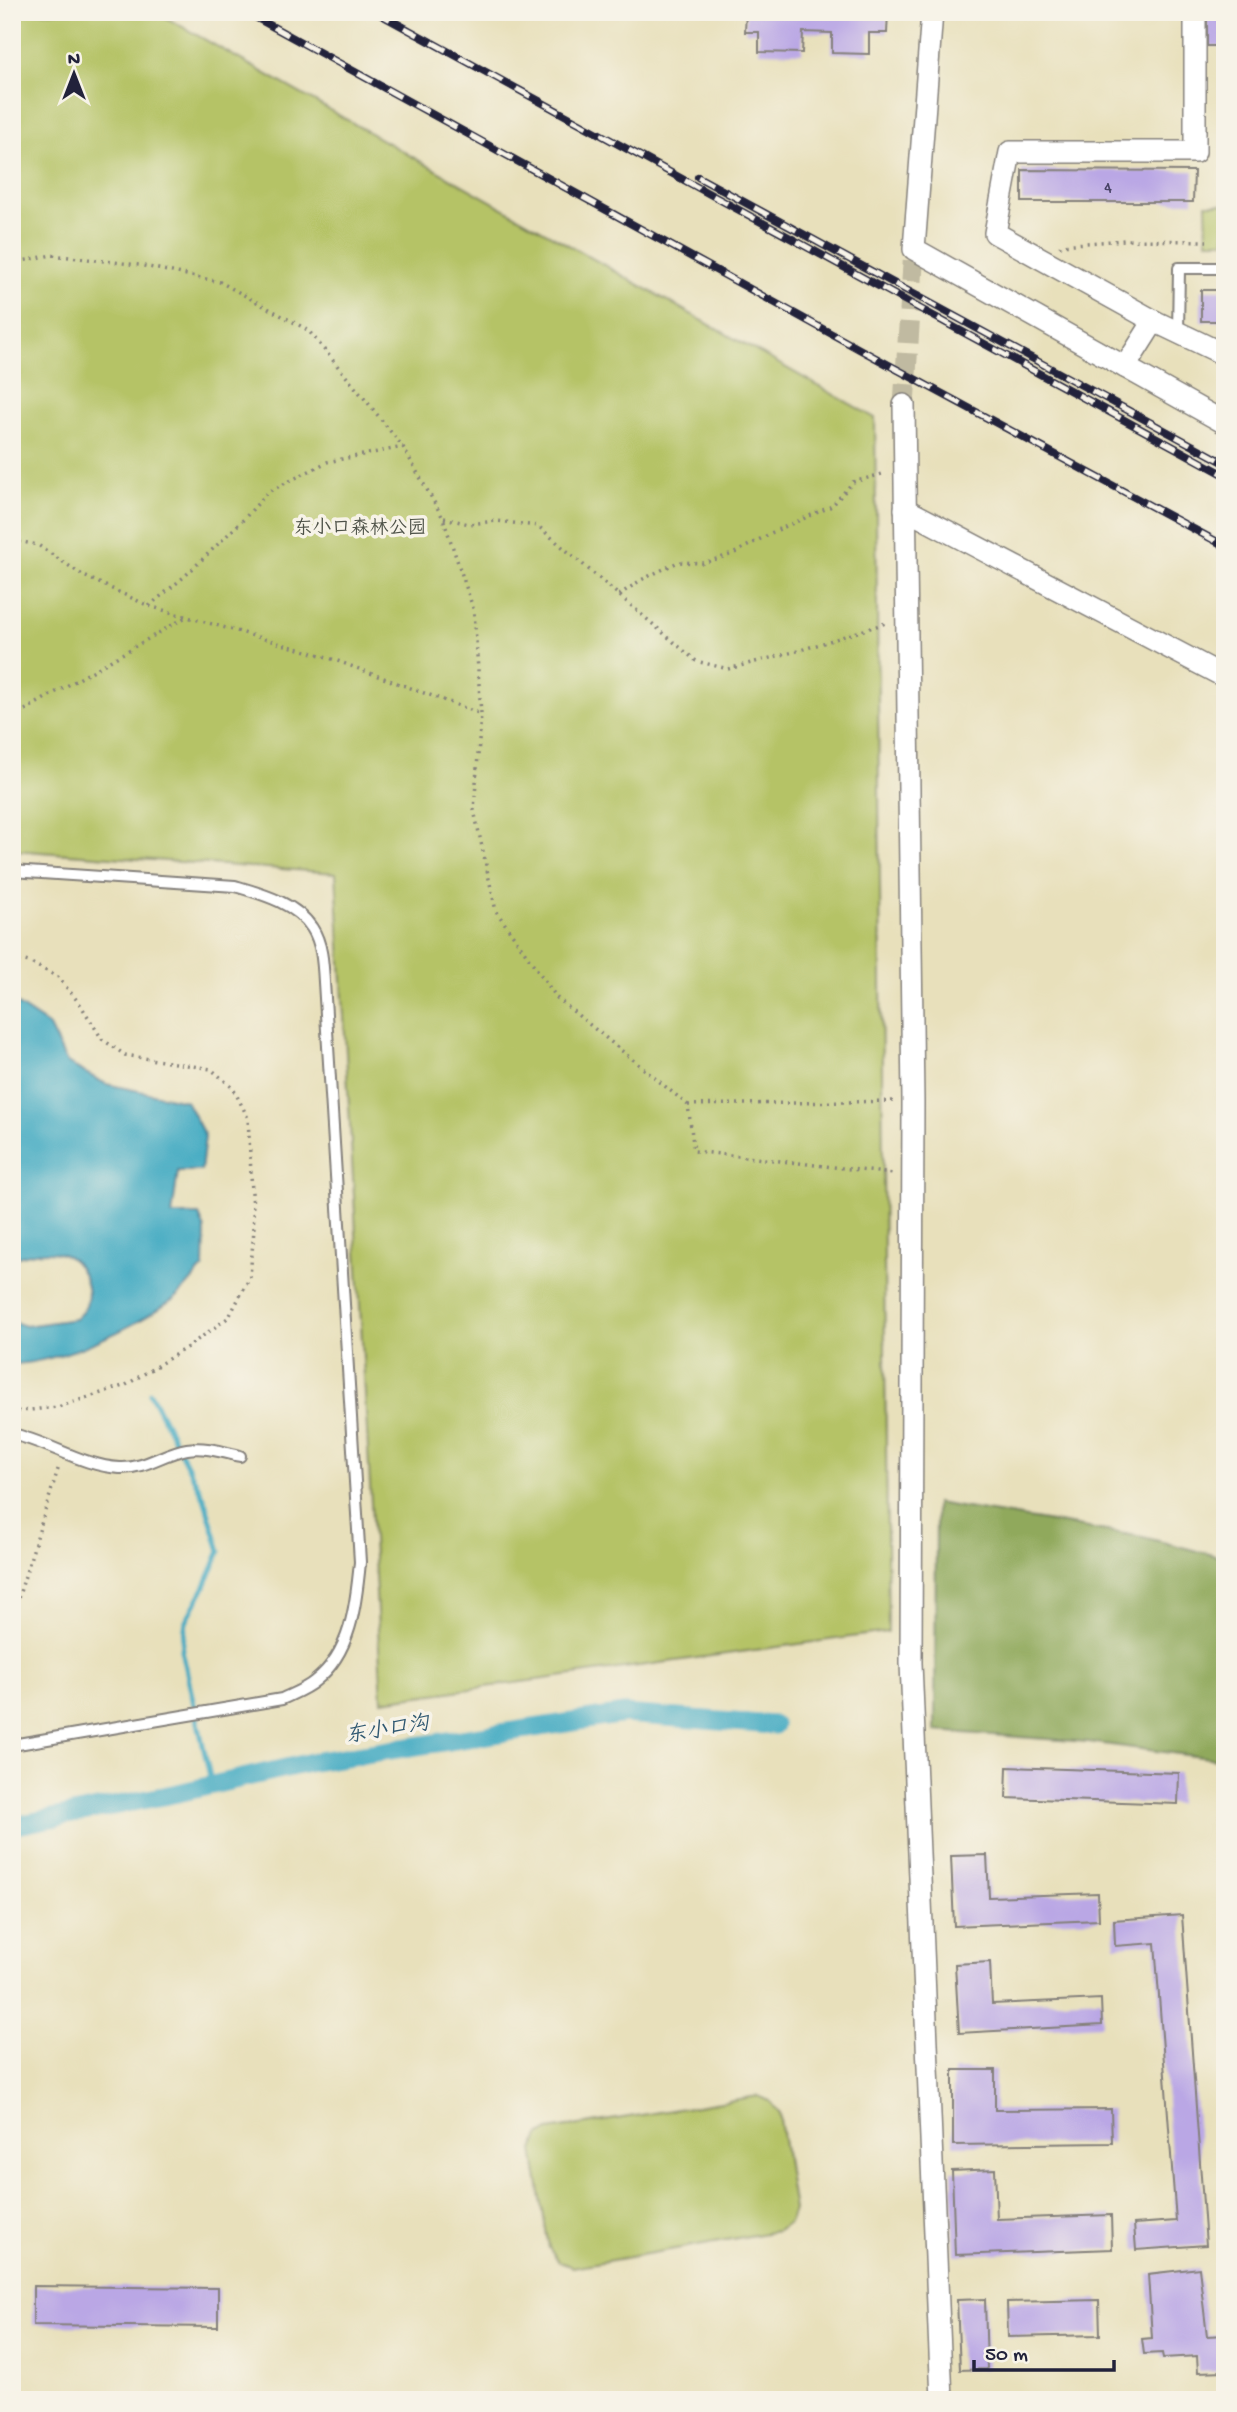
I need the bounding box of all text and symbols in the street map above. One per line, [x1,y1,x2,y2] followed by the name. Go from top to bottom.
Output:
[38,38,108,108] north arrow
[68,49,80,72] text: N
[1104,180,1112,199] house number: 4
[293,517,427,541] park label: 东小口森林公园
[344,1710,433,1750] water label: 东小口沟
[974,2328,1114,2372] scale bar
[985,2344,1028,2369] text: 50 m

